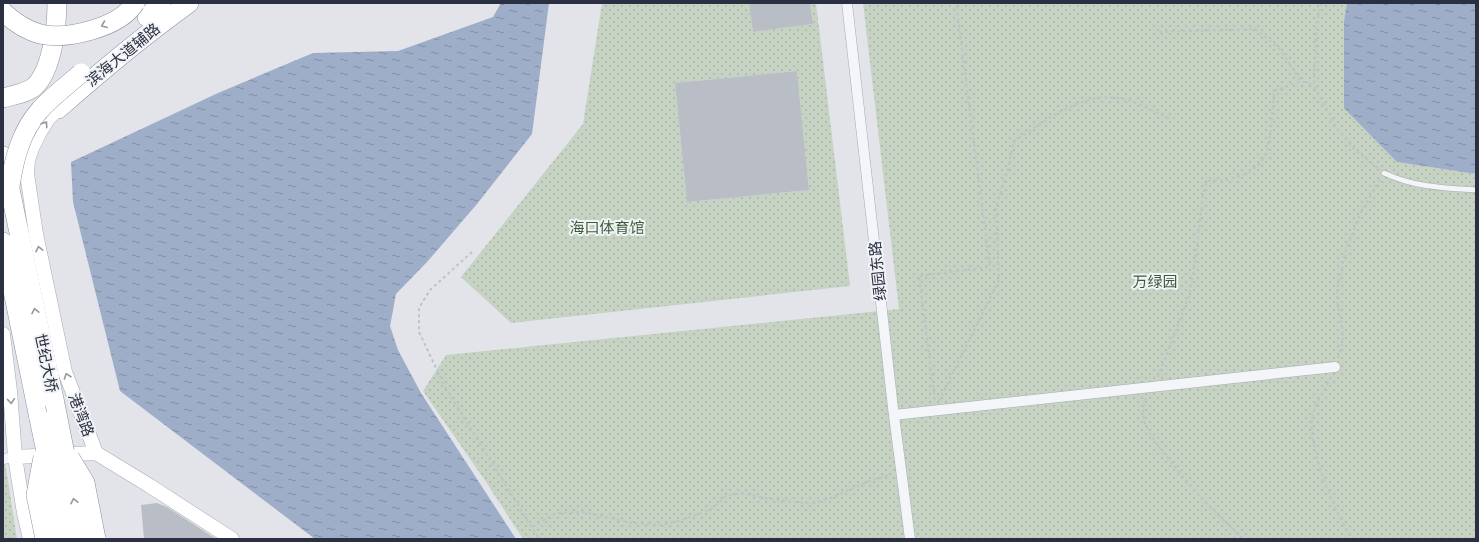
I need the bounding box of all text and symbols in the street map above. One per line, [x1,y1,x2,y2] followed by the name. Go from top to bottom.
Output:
[82,19,164,90] street label: 滨海大道辅路
[100,21,107,29] one-way arrow
[40,122,47,129] one-way arrow
[569,218,645,237] park label: 海口体育馆
[865,240,890,302] street label: 绿园东路
[35,246,43,253] one-way arrow
[1132,272,1178,291] park label: 万绿园
[32,308,40,314] one-way arrow
[31,332,62,394] street label: 世纪大桥
[63,373,72,380] one-way arrow
[65,390,98,439] street label: 港湾路
[6,398,15,404] one-way arrow
[71,498,79,504] one-way arrow

